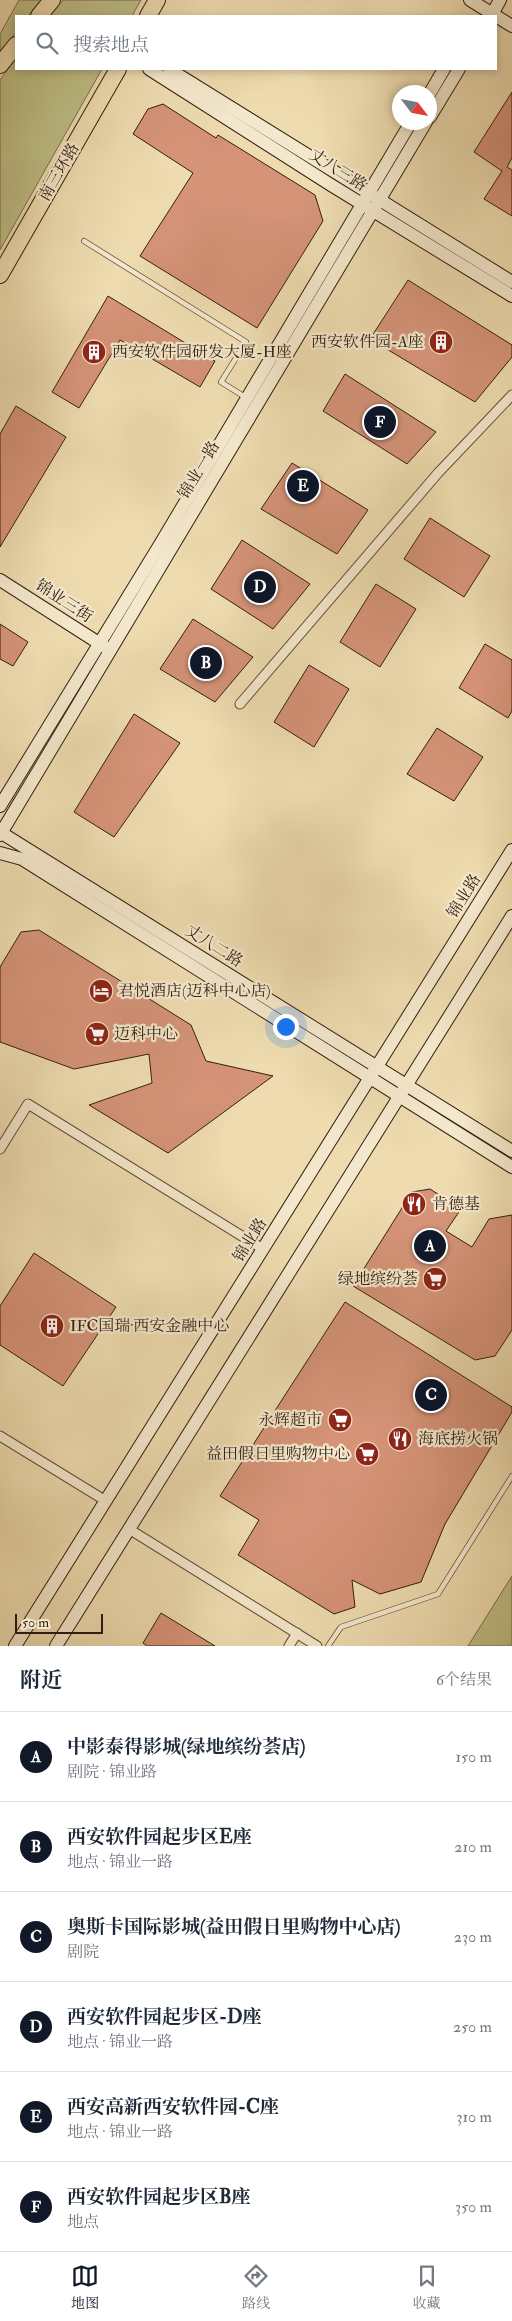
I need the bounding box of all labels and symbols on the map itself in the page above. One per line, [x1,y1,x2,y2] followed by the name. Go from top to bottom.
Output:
[392,85,437,130] north arrow
[34,139,84,205] street label: 南三环路
[306,145,370,195] street label: 丈八三路
[428,329,454,355] building icon: 西安软件园-A座
[311,332,424,352] place label: 西安软件园-A座
[81,339,107,365] building icon: 西安软件园研发大厦-H座
[112,342,292,362] place label: 西安软件园研发大厦-H座
[364,403,396,441] pin: F
[174,437,224,503] street label: 锦业一路
[287,467,319,505] pin: E
[244,568,276,606] pin: D
[32,575,96,627] street label: 锦业三街
[190,644,222,682] pin: B
[443,870,485,922] street label: 锦业路
[182,921,246,971] street label: 丈八二路
[88,978,114,1004] hotel icon: 君悦酒店(迈科中心店)
[118,981,271,1001] place label: 君悦酒店(迈科中心店)
[273,1014,299,1040] your location
[84,1021,110,1047] supermarket icon: 迈科中心
[114,1024,178,1044] place label: 迈科中心
[401,1191,427,1217] restaurant icon: 肯德基
[432,1194,480,1214] place label: 肯德基
[229,1214,271,1266] street label: 锦业路
[414,1227,446,1265] pin: A
[422,1266,448,1292] supermarket icon: 绿地缤纷荟
[338,1269,418,1289] place label: 绿地缤纷荟
[39,1313,65,1339] building icon: IFC国瑞·西安金融中心
[70,1316,229,1336] place label: IFC国瑞·西安金融中心
[415,1376,447,1414] pin: C
[327,1407,353,1433] supermarket icon: 永辉超市
[258,1410,322,1430] place label: 永辉超市
[387,1426,413,1452] restaurant icon: 海底捞火锅
[418,1429,498,1449] place label: 海底捞火锅
[354,1441,380,1467] supermarket icon: 益田假日里购物中心
[206,1444,350,1464] place label: 益田假日里购物中心
[15,1611,102,1634] scale bar

